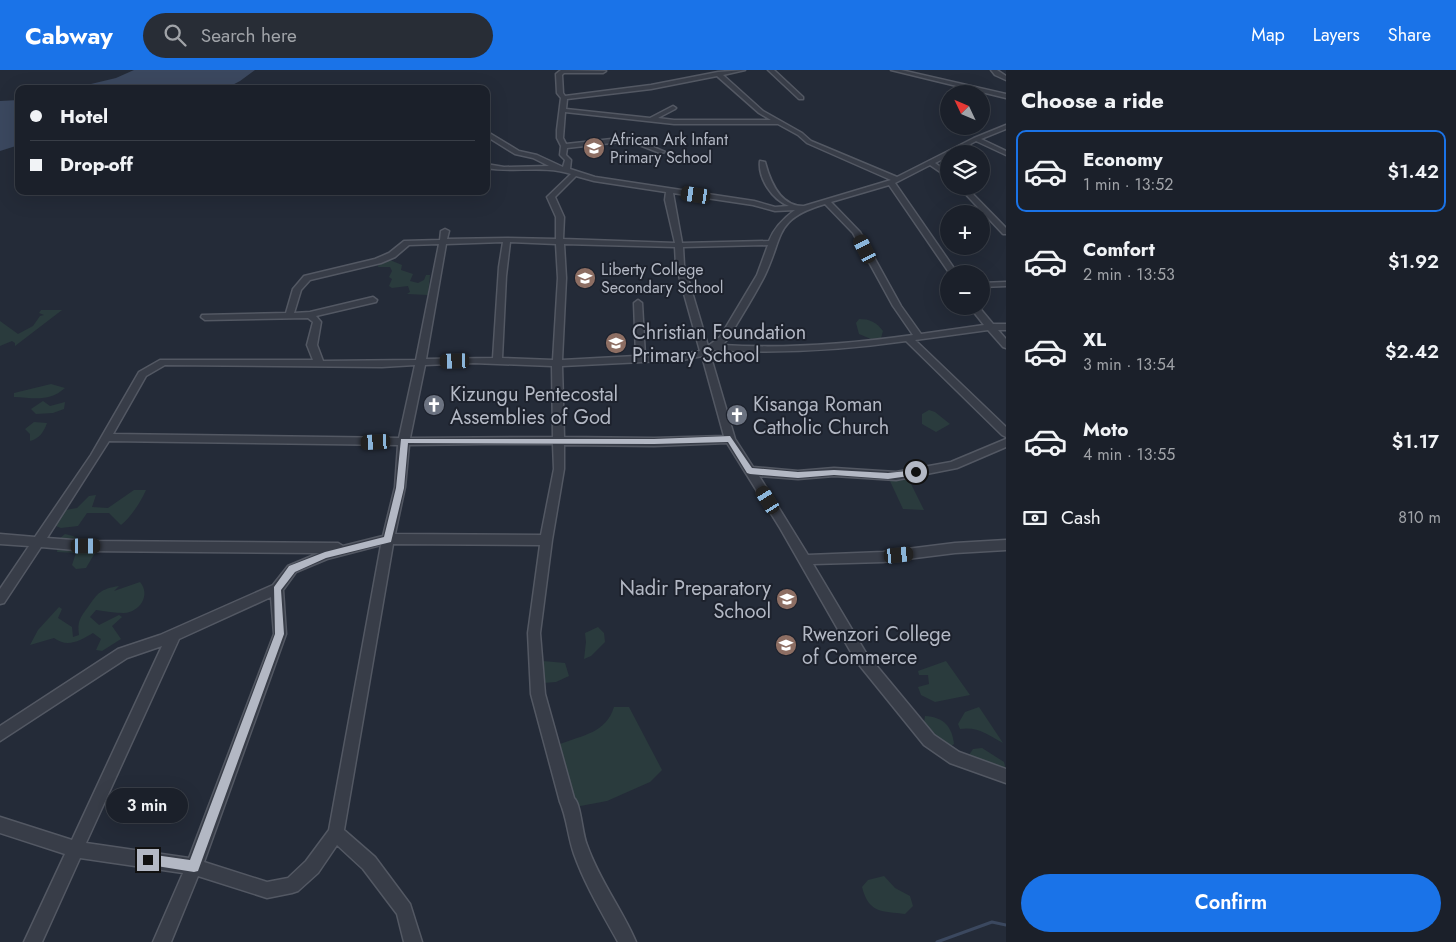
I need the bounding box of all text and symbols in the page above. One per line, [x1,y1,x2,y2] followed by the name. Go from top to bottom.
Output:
[143,13,493,58] search box
[25,18,113,53] text: Cabway
[161,21,189,49] icon: search
[201,22,297,49] text: Search here
[1251,22,1285,48] text: Map
[1313,22,1360,48] text: Layers
[1388,22,1431,48] text: Share
[1021,84,1164,116] text: Choose a ride
[940,85,990,135] north arrow
[940,85,990,315] map controls
[60,103,108,130] text: Hotel
[610,128,728,169] place label: African Ark Infant Primary School
[582,136,606,160] school or university icon: African Ark Infant Primary School
[940,145,990,195] button: layers
[1083,146,1163,173] text: Economy
[1023,149,1068,194] icon: car
[60,151,133,178] text: Drop-off
[1388,158,1439,185] text: $1.42
[1083,173,1173,196] text: 1 min · 13:52
[680,185,711,205] car
[940,205,990,255] button: +
[851,232,878,266] car
[1083,236,1155,263] text: Comfort
[1023,239,1068,284] icon: car
[1388,248,1439,275] text: $1.92
[601,258,723,299] place label: Liberty College Secondary School
[1083,263,1175,286] text: 2 min · 13:53
[940,265,990,315] button: −
[573,266,597,290] school or university icon: Liberty College Secondary School
[632,318,806,370] place label: Christian Foundation Primary School
[1083,326,1106,353] text: XL
[1023,329,1068,374] icon: car
[604,331,628,355] school or university icon: Christian Foundation Primary School
[1385,338,1439,365] text: $2.42
[439,353,470,369] car
[1083,353,1175,376] text: 3 min · 13:54
[450,380,618,432] place label: Kizungu Pentecostal Assemblies of God
[753,390,889,442] place label: Kisanga Roman Catholic Church
[422,393,446,417] church icon: Kizungu Pentecostal Assemblies of God
[725,403,749,427] church icon: Kisanga Roman Catholic Church
[1083,416,1128,443] text: Moto
[1023,419,1068,464] icon: car
[1392,428,1439,455] text: $1.17
[360,434,391,450] car
[1083,443,1175,466] text: 4 min · 13:55
[905,461,927,483] route start
[753,483,782,517] car
[1021,504,1049,532] icon: cash
[1061,504,1101,531] text: Cash
[1398,506,1441,529] text: 810 m
[71,539,101,554] car
[883,546,914,564] car
[620,574,771,626] place label: Nadir Preparatory School
[775,587,799,611] school or university icon: Nadir Preparatory School
[802,620,951,672] place label: Rwenzori College of Commerce
[774,633,798,657] school or university icon: Rwenzori College of Commerce
[107,788,189,822] callout: 3 min
[127,794,167,817] text: 3 min
[137,849,159,871] route end
[1021,874,1441,932] button: Confirm

